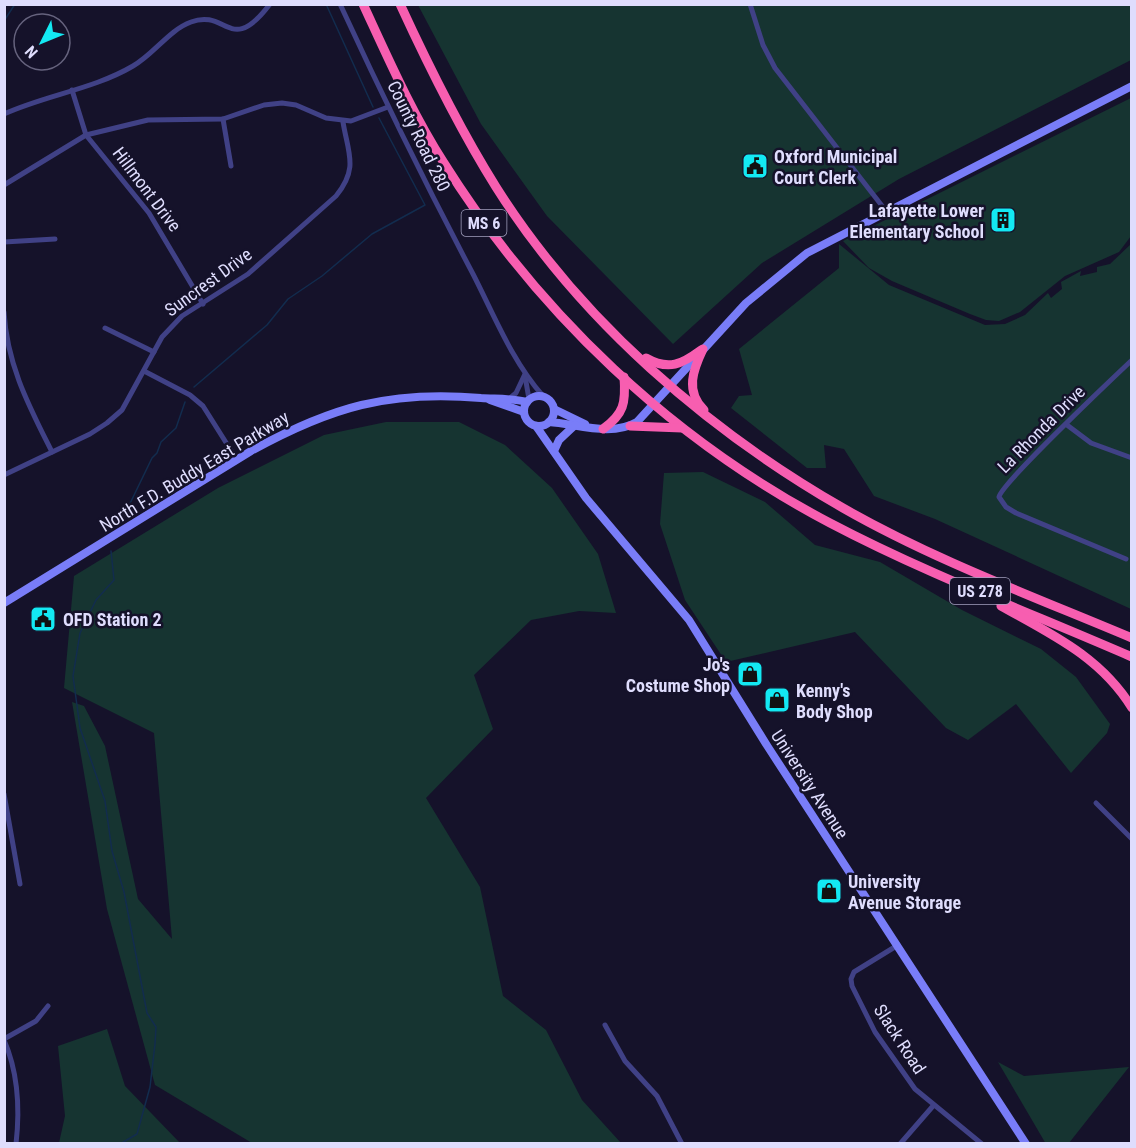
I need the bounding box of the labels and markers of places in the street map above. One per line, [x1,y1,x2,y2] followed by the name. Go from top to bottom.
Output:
[774,146,897,188] place label: Oxford Municipal Court Clerk
[740,151,770,181] public building icon: Oxford Municipal Court Clerk
[850,200,984,242] place label: Lafayette Lower Elementary School
[988,205,1018,235] building icon: Lafayette Lower Elementary School
[28,604,58,634] public building icon: OFD Station 2
[63,609,162,630] place label: OFD Station 2
[626,654,730,696] place label: Jo's Costume Shop
[735,659,765,689] shop icon: Jo's Costume Shop
[796,680,873,722] place label: Kenny's Body Shop
[762,685,792,715] shop icon: Kenny's Body Shop
[848,871,962,913] place label: University Avenue Storage
[814,876,844,906] shop icon: University Avenue Storage

